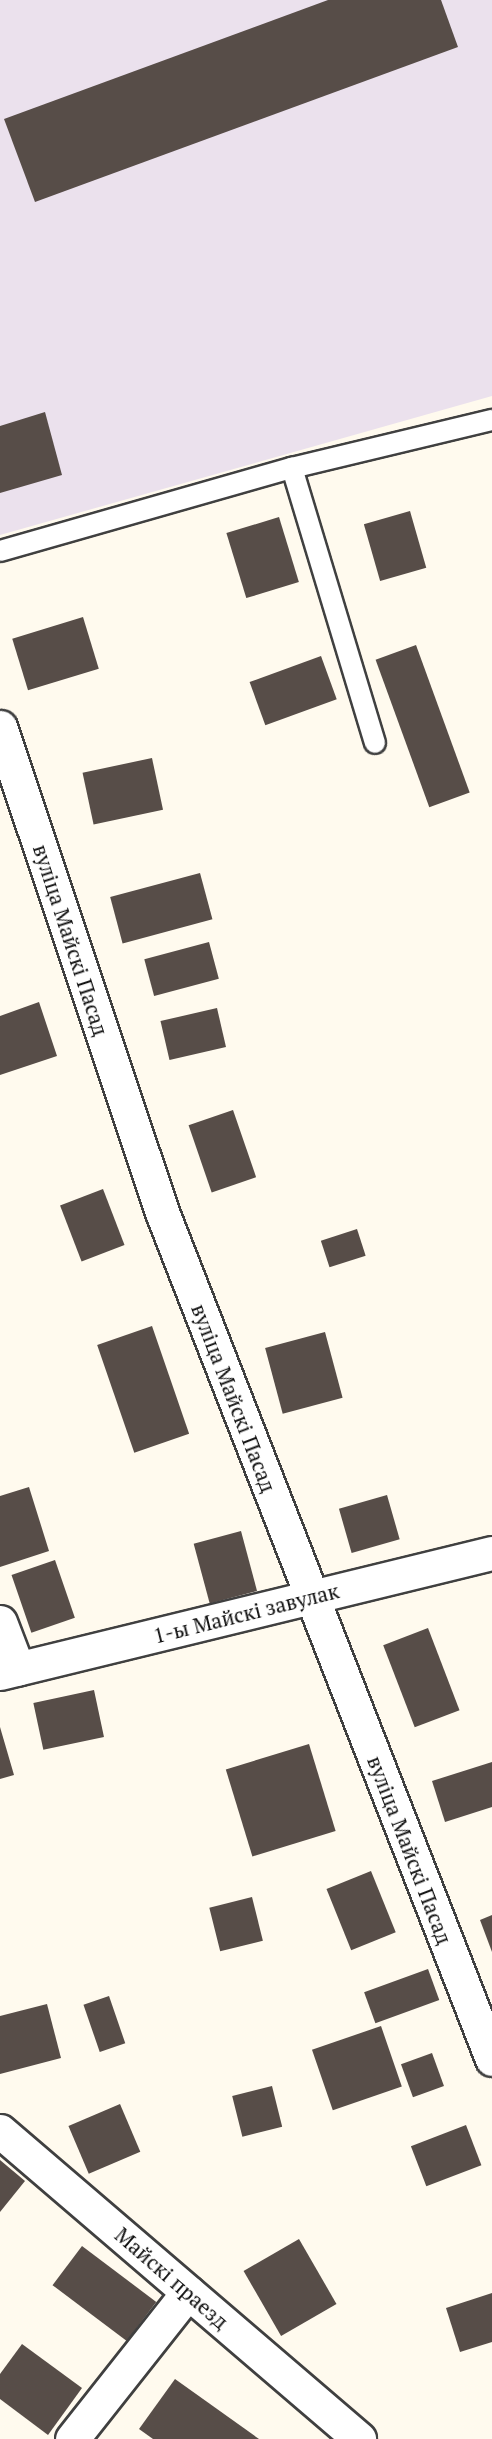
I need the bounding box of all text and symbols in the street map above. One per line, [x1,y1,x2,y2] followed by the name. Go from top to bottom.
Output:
[28,841,114,1039] street label: вуліца Майскі Пасад
[186,1300,282,1496] street label: вуліца Майскі Пасад
[151,1578,341,1648] street label: 1-ы Майскі завулак
[362,1752,458,1948] street label: вуліца Майскі Пасад
[110,2222,234,2334] street label: Майскі праезд

